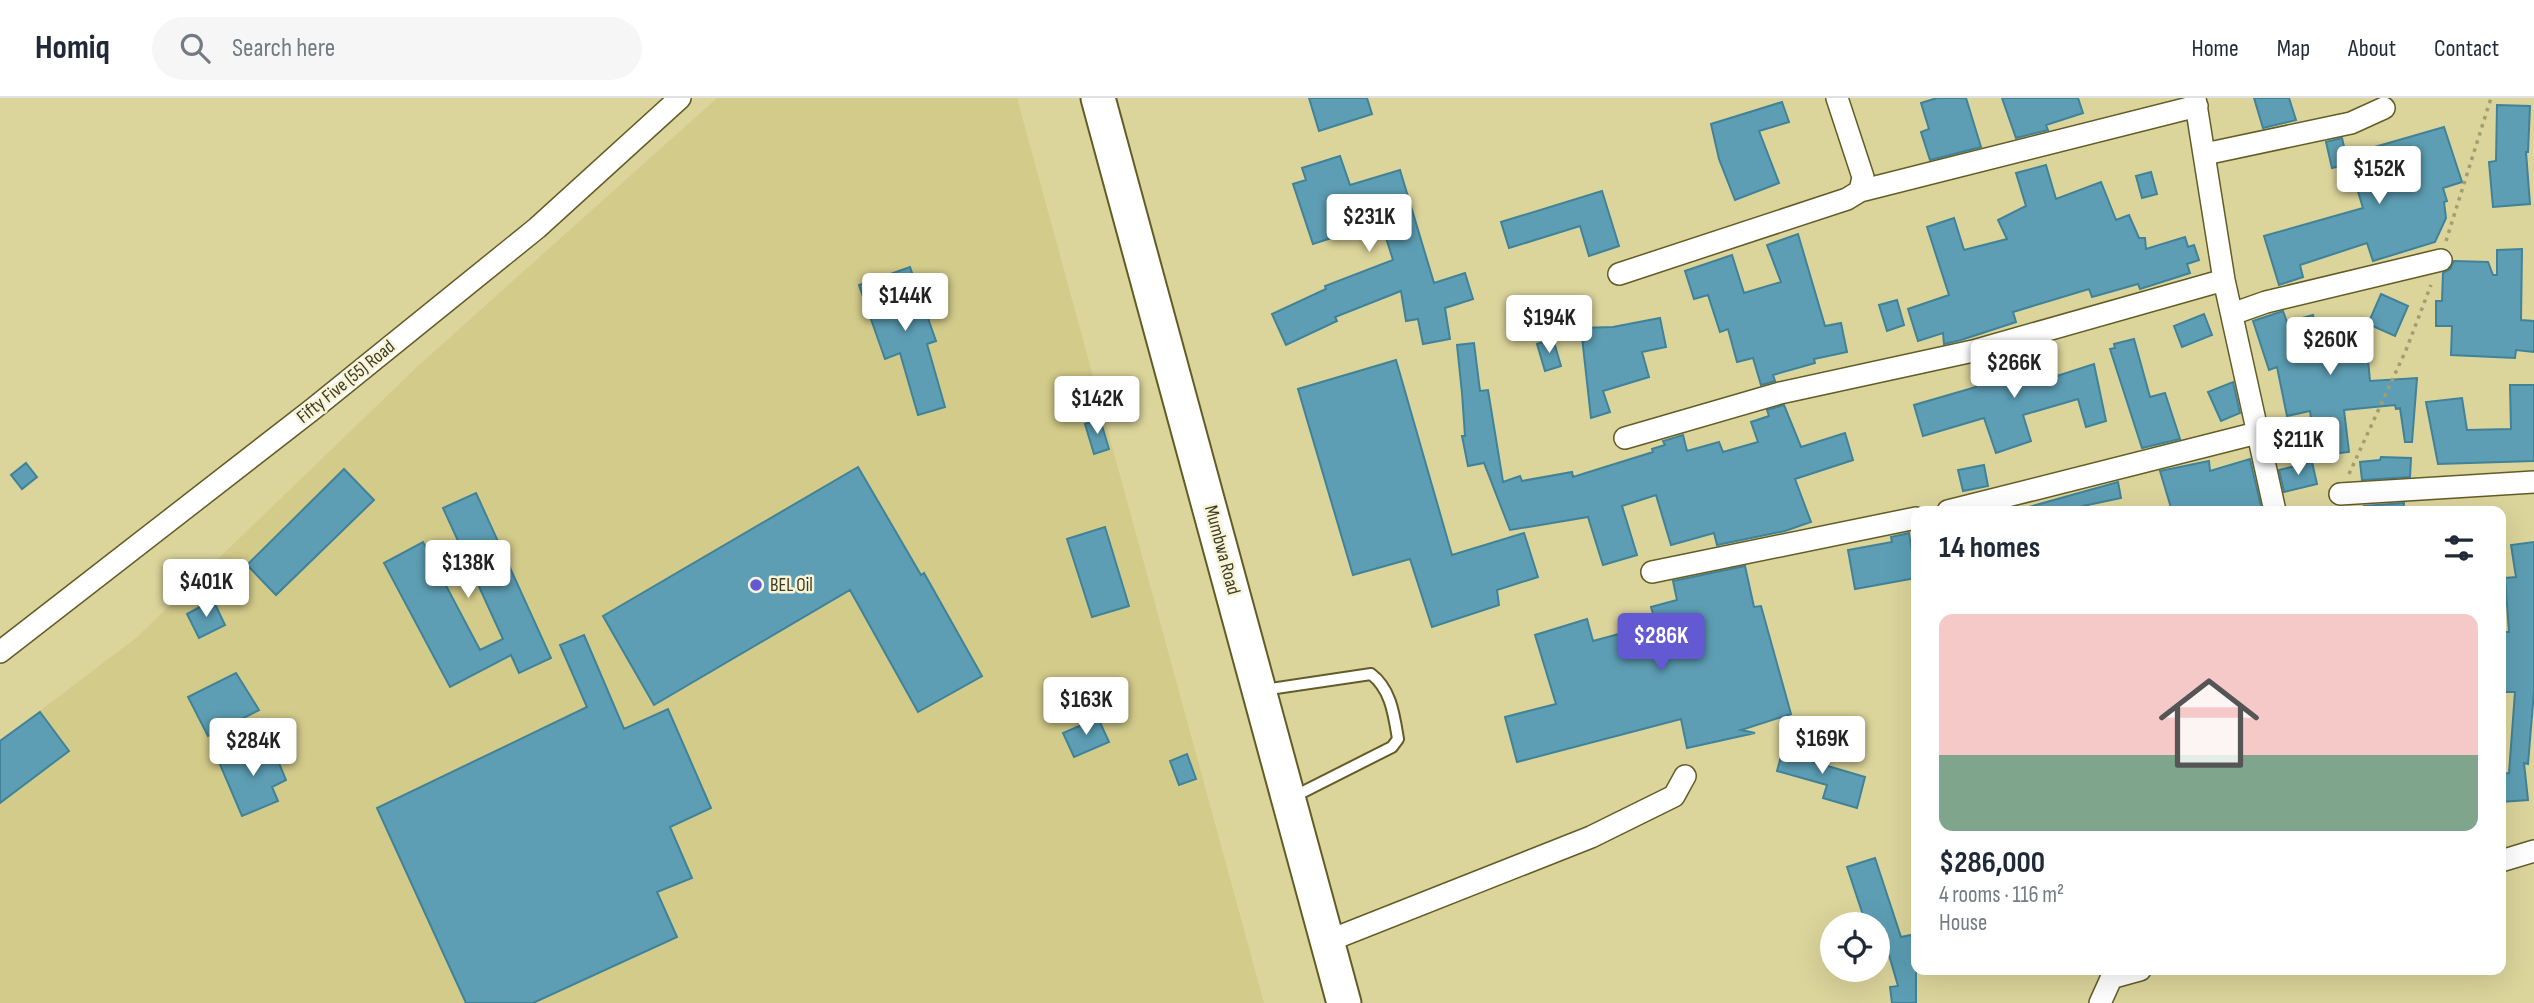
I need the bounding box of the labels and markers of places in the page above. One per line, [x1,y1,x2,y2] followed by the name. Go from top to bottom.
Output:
[2330,146,2428,206] pin: $152K
[1320,194,1418,254] pin: $231K
[856,274,954,333] pin: $144K
[1500,296,1598,355] pin: $194K
[2281,317,2379,377] pin: $260K
[1965,341,2063,400] pin: $266K
[1048,376,1146,436] pin: $142K
[2249,418,2347,477] pin: $211K
[419,540,517,600] pin: $138K
[157,560,255,619] pin: $401K
[770,574,813,597] place label: BEL Oil
[748,577,764,593] marker: BEL Oil
[1612,614,1710,673] pin: $286K
[1037,678,1135,737] pin: $163K
[1773,716,1871,776] pin: $169K
[204,718,302,778] pin: $284K

